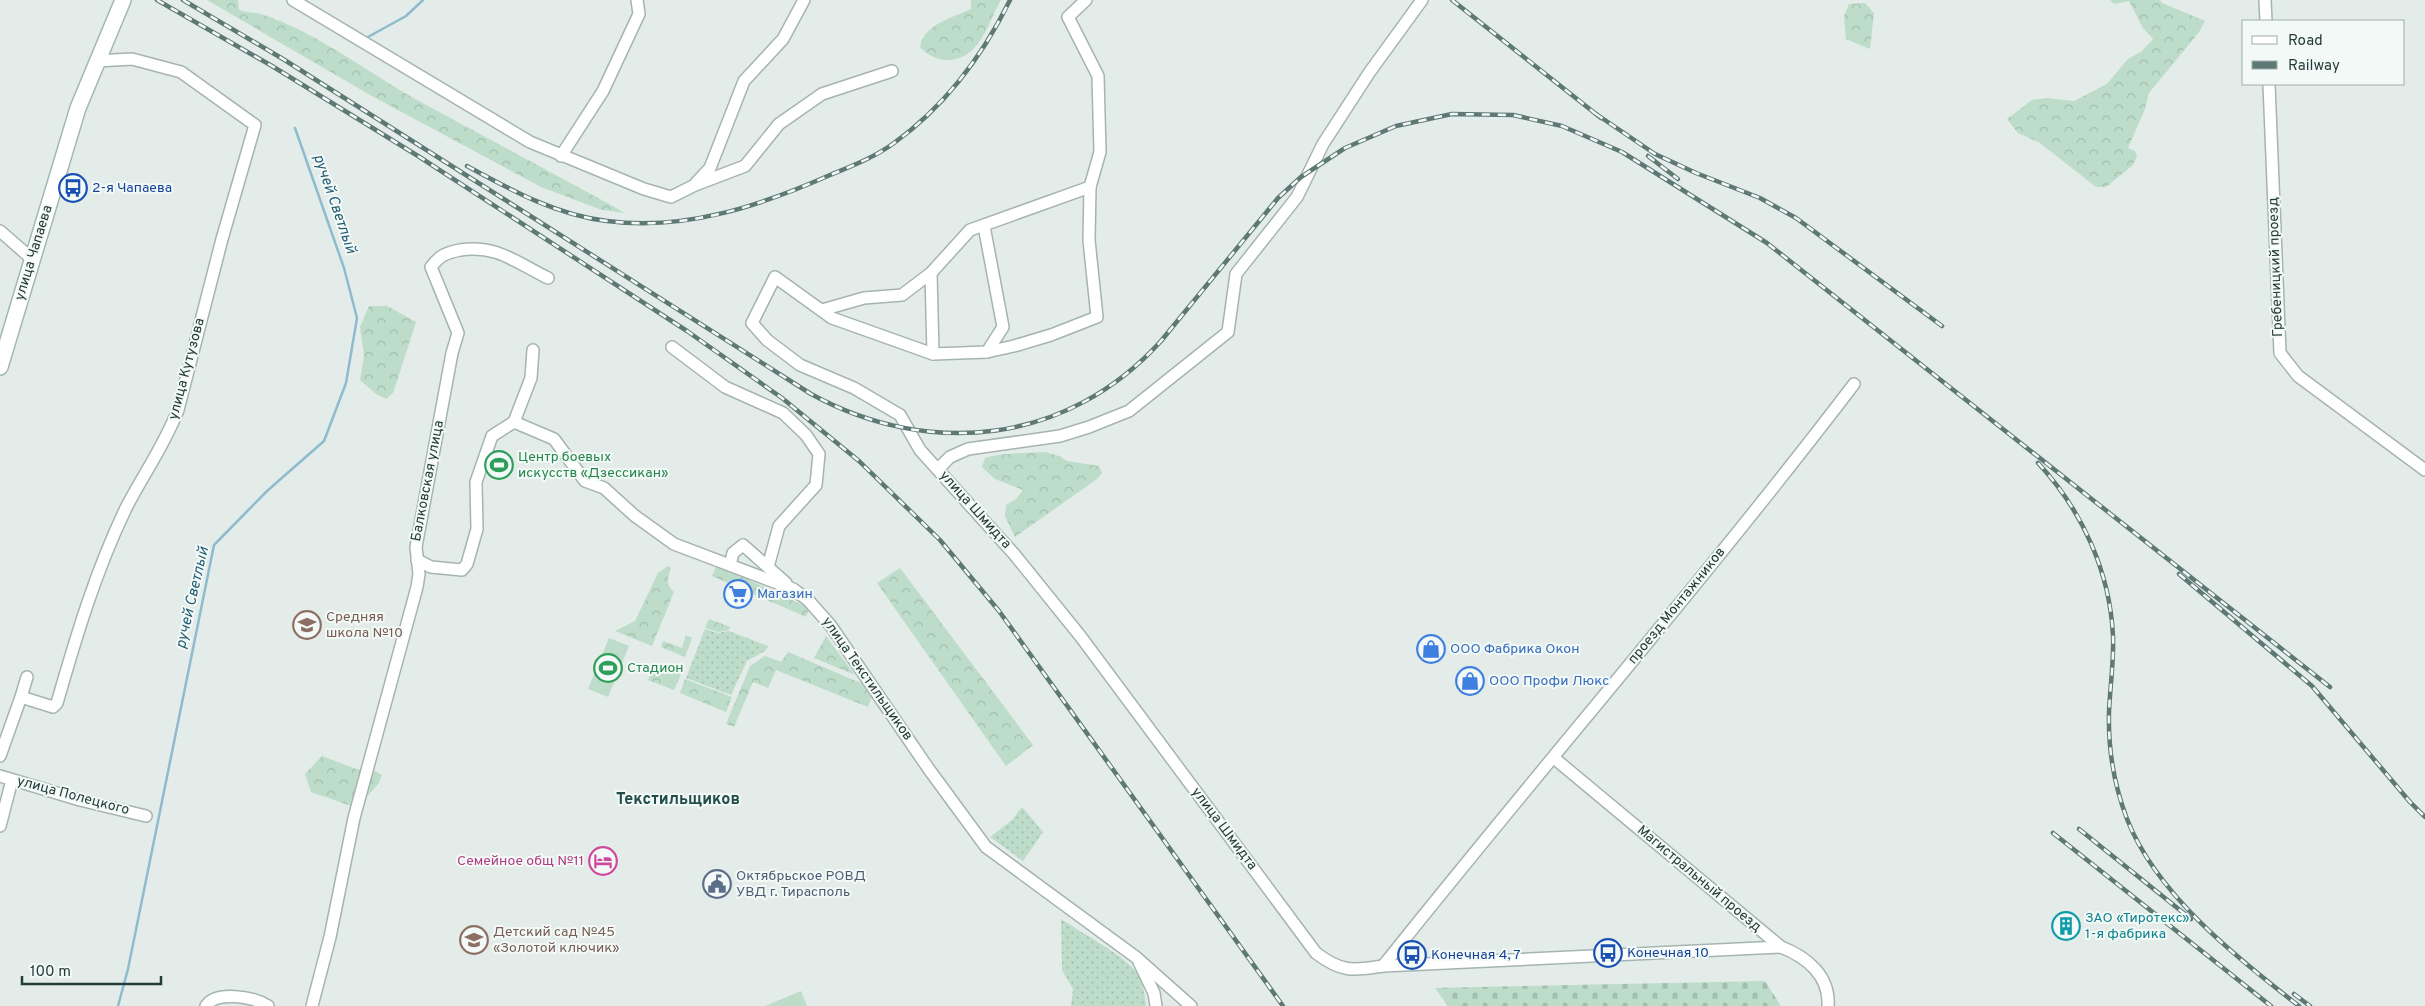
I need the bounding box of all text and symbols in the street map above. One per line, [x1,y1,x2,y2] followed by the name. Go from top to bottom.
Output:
[2242,20,2405,85] legend
[2288,32,2323,51] text: Road
[2288,57,2340,76] text: Railway
[308,152,360,258] water label: ручей Светлый
[58,173,88,203] bus stop icon: 2-я Чапаева
[92,180,172,197] place label: 2-я Чапаева
[2265,197,2287,337] street label: Гребеницкий проезд
[11,203,57,303] street label: улица Чапаева
[165,316,209,422] street label: улица Кутузова
[408,419,448,543] street label: Балковская улица
[518,449,669,482] place label: Центр боевых искусств «Дзессикан»
[484,450,514,480] sports icon: Центр боевых искусств «Дзессикан»
[936,467,1014,553] street label: улица Шмидта
[172,544,214,651] water label: ручей Светлый
[1625,544,1729,668] street label: проезд Монтажников
[723,579,753,609] supermarket icon: Магазин
[757,586,813,603] place label: Магазин
[326,609,403,642] place label: Средняя школа №10
[292,610,322,640] school or university icon: Средняя школа №10
[818,614,916,744] street label: улица Текстильщиков
[1416,634,1446,664] shop icon: ООО Фабрика Окон
[1450,641,1580,658] place label: ООО Фабрика Окон
[593,653,623,683] sports icon: Стадион
[627,660,684,677] place label: Стадион
[1455,666,1485,696] shop icon: ООО Профи Люкс
[1489,673,1609,690] place label: ООО Профи Люкс
[15,773,131,819] street label: улица Полецкого
[1187,784,1261,874] street label: улица Шмидта
[616,790,740,810] district label: Текстильщиков
[1633,822,1765,936] street label: Магистральный проезд
[588,846,618,876] hotel icon: Семейное общ №11
[457,853,584,870] place label: Семейное общ №11
[736,868,866,901] place label: Октябрьское РОВД УВД г. Тирасполь
[702,869,732,899] public building icon: Октябрьское РОВД УВД г. Тирасполь
[2085,910,2190,943] place label: ЗАО «Тиротекс» 1-я фабрика
[2051,911,2081,941] building icon: ЗАО «Тиротекс» 1-я фабрика
[493,924,619,957] place label: Детский сад №45 «Золотой ключик»
[459,925,489,955] school or university icon: Детский сад №45 «Золотой ключик»
[1593,938,1623,968] bus stop icon: Конечная 10
[1397,940,1427,970] bus stop icon: Конечная 4, 7
[1627,945,1709,962] place label: Конечная 10
[1431,947,1521,964] place label: Конечная 4, 7
[22,954,161,986] scale bar
[30,963,71,982] text: 100 m

